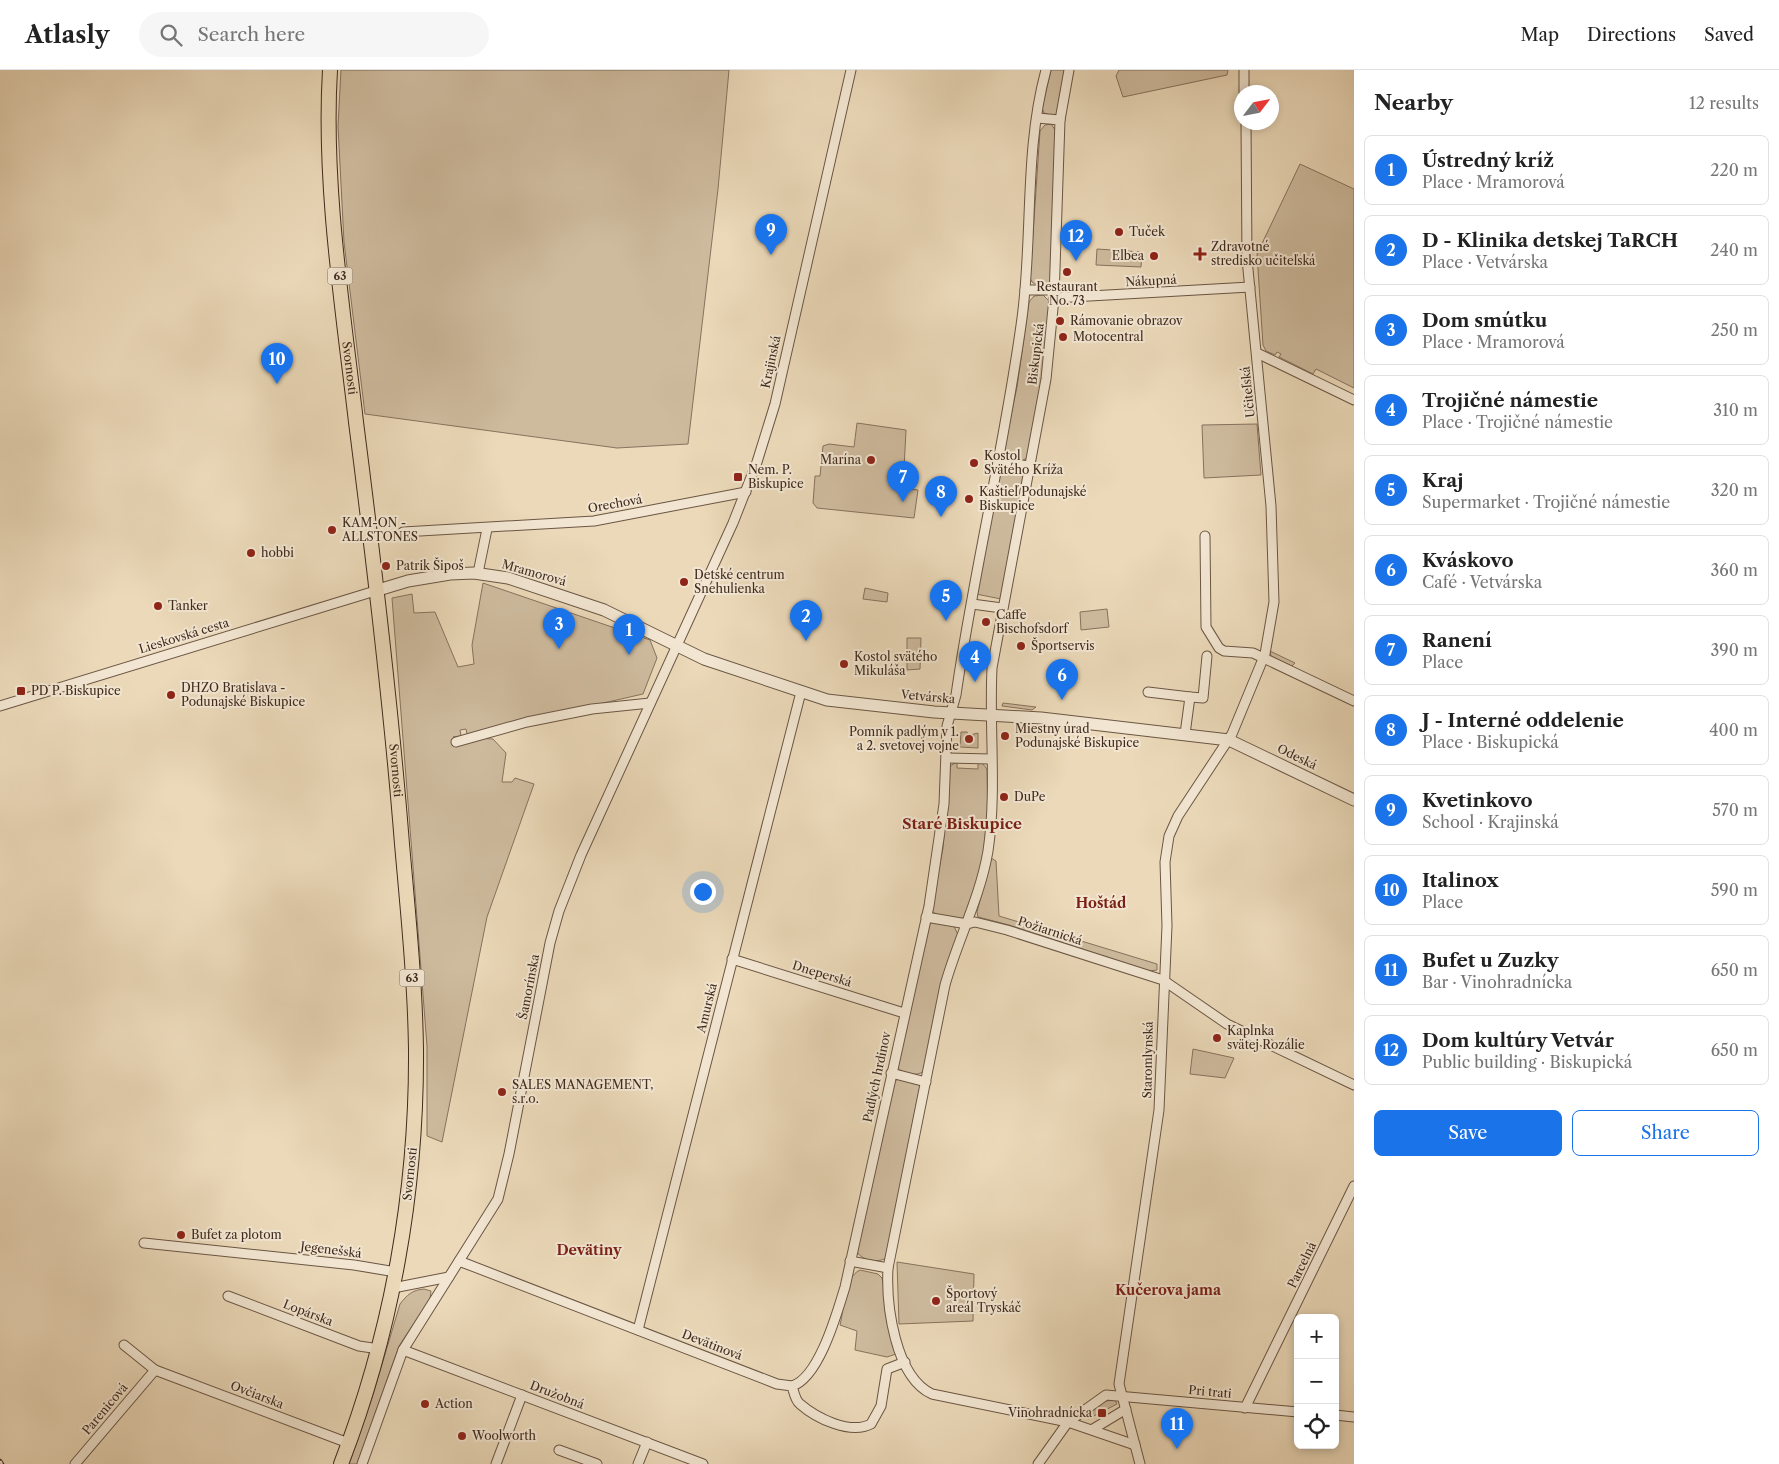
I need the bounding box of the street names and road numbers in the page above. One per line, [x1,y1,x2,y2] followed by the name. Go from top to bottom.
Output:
[328,268,352,285] road number: 63
[1125,272,1178,289] street label: Nákupná
[1024,322,1047,386] street label: Biskupická
[758,334,784,390] street label: Krajinská
[339,340,361,396] street label: Svornosti
[1237,365,1258,419] street label: Učiteľská
[587,491,644,516] street label: Orechová
[500,556,569,589] street label: Mramorová
[137,615,231,656] street label: Lieskovská cesta
[899,687,956,706] street label: Vetvárska
[1275,741,1320,773] street label: Odeská
[386,743,406,798] street label: Svornosti
[1016,913,1085,948] street label: Požiarnická
[514,952,542,1021] street label: Šamorínska
[791,957,854,990] street label: Dneperská
[400,970,424,986] road number: 63
[693,981,720,1035] street label: Amurská
[1139,1021,1156,1099] street label: Staromlynská
[860,1030,894,1124] street label: Padlých hrdinov
[399,1146,420,1201] street label: Svornosti
[298,1238,363,1261] street label: Jegenešská
[1284,1239,1319,1290] street label: Parcelná
[281,1296,336,1329] street label: Lopárska
[680,1326,745,1363] street label: Devätinová
[528,1377,587,1412] street label: Družobná
[228,1378,287,1412] street label: Ovčiarska
[79,1379,131,1438] street label: Parenicová
[1188,1382,1233,1401] street label: Pri trati

